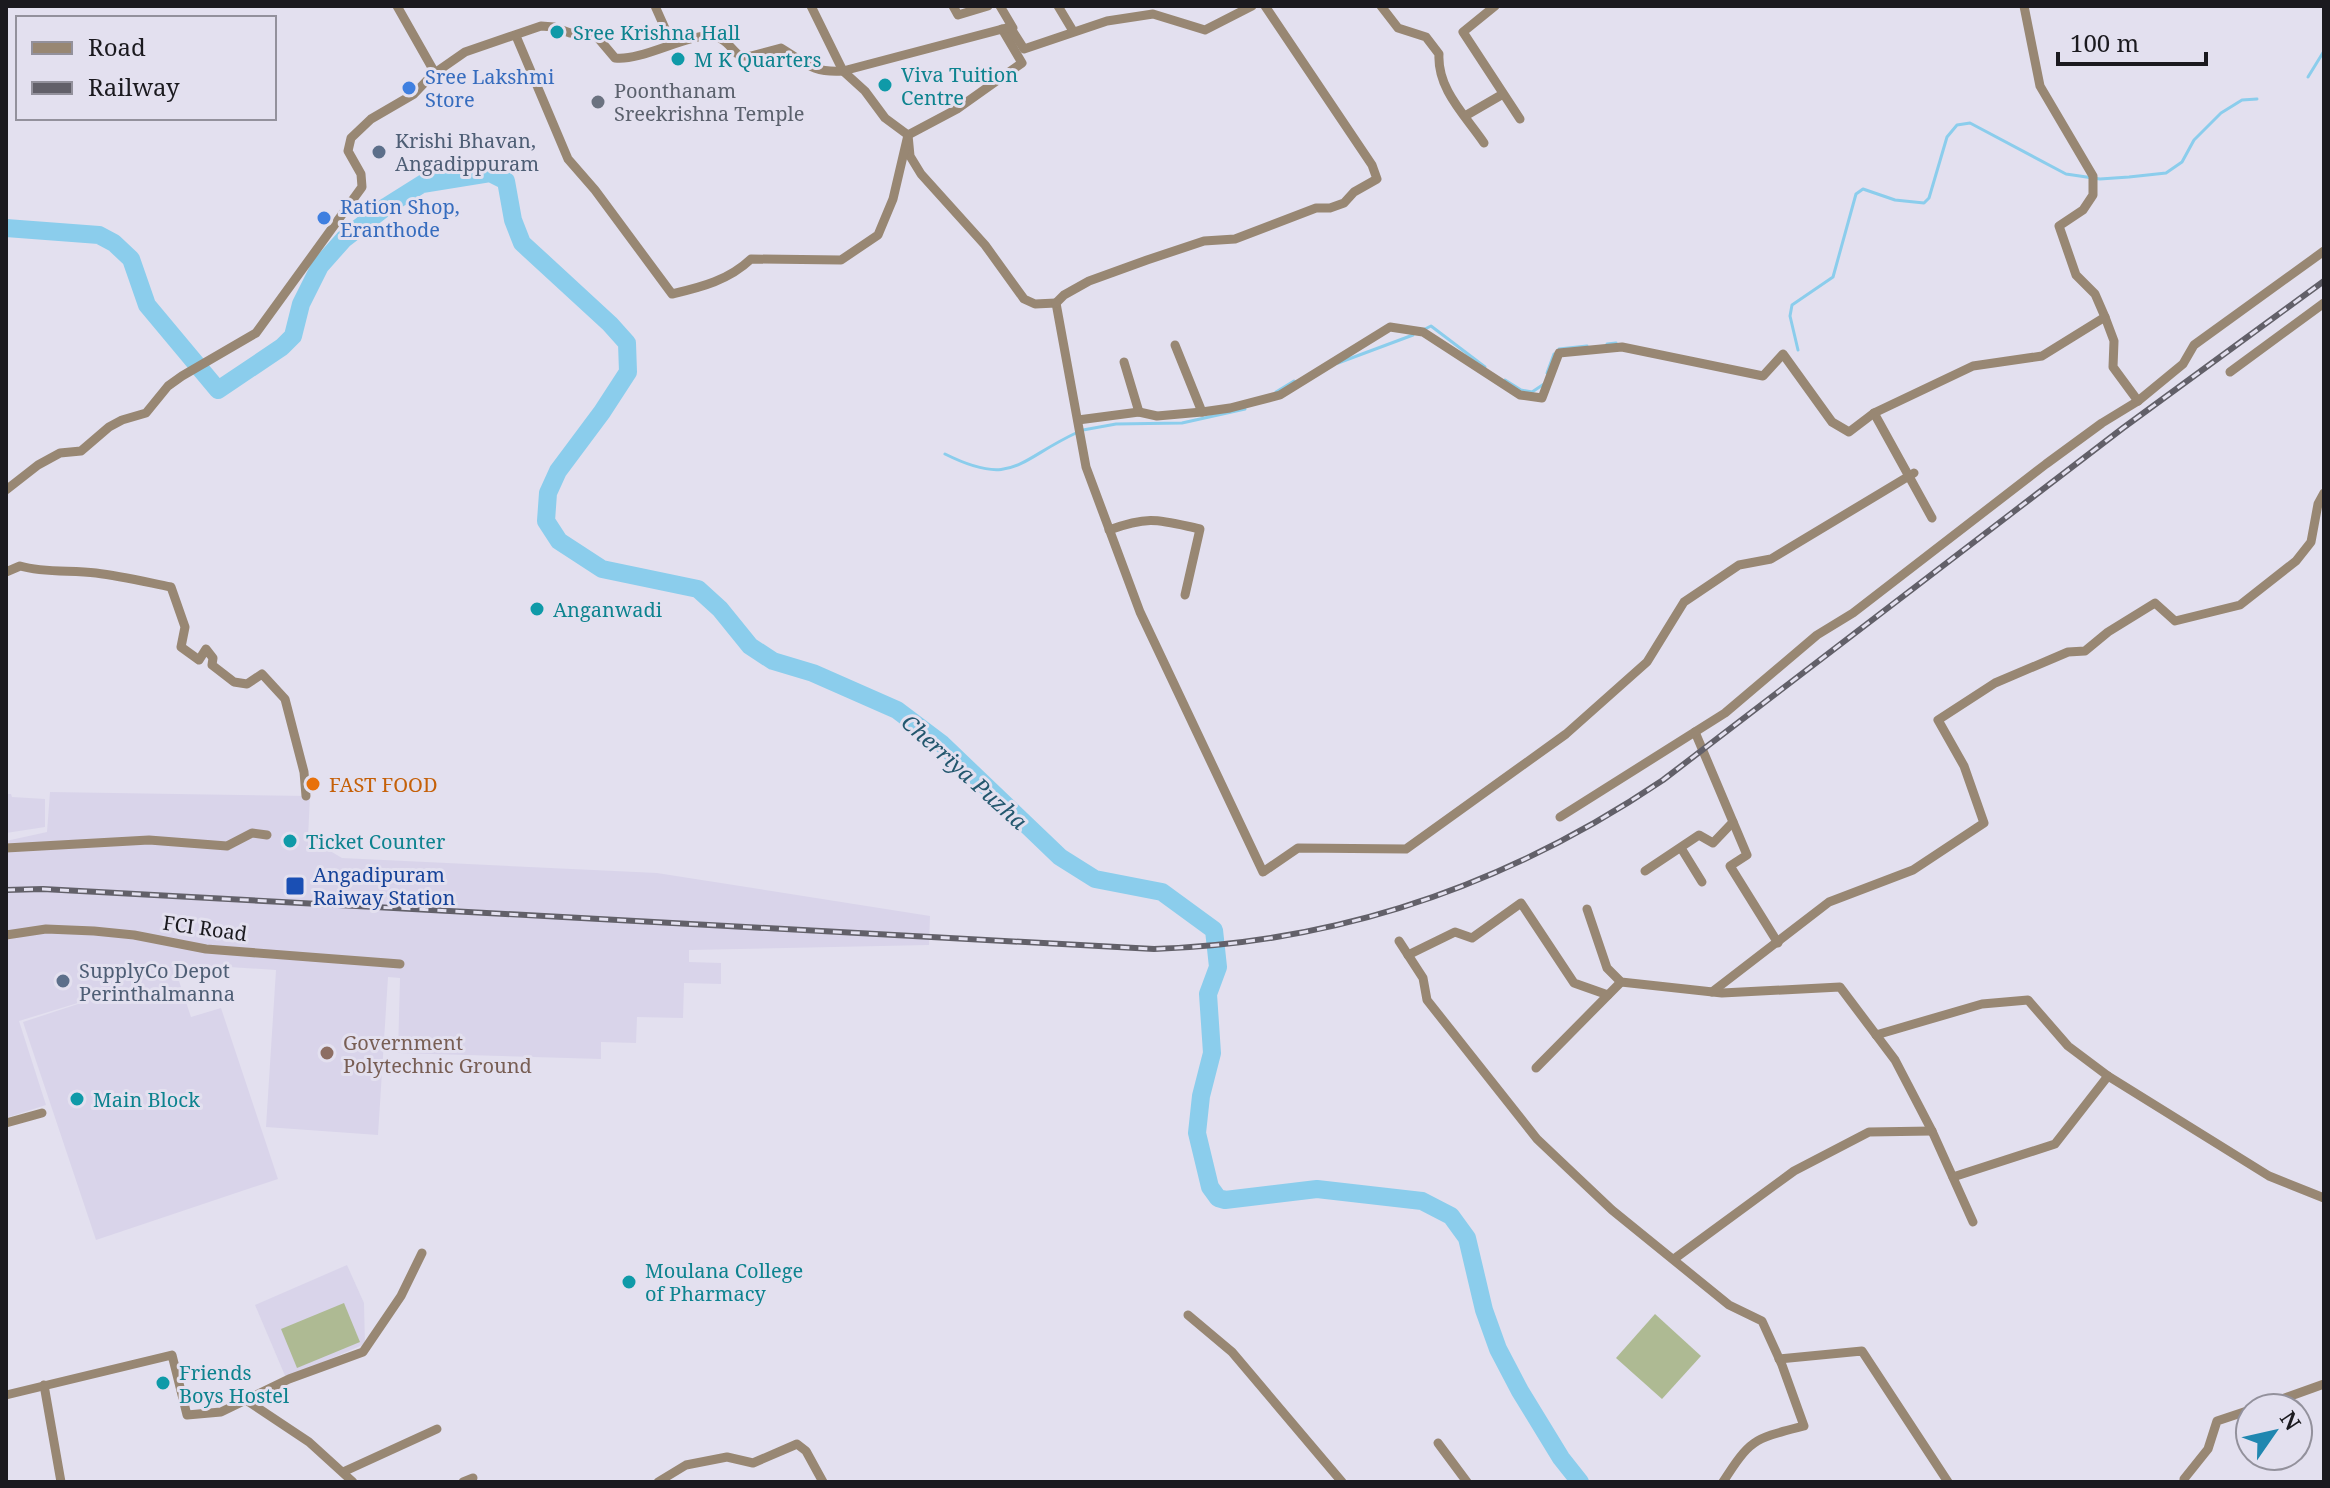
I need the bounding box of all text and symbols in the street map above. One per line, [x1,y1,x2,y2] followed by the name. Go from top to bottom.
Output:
[16,16,276,120] legend
[2058,16,2206,66] scale bar
[573,19,740,46] place label: Sree Krishna Hall
[548,23,566,41] marker: Sree Krishna Hall
[2070,26,2139,59] text: 100 m
[88,30,146,63] text: Road
[694,46,822,73] place label: M K Quarters
[669,50,687,68] marker: M K Quarters
[901,61,1018,111] place label: Viva Tuition Centre
[425,63,555,113] place label: Sree Lakshmi Store
[88,70,180,103] text: Railway
[876,76,894,94] marker: Viva Tuition Centre
[614,77,804,127] place label: Poonthanam Sreekrishna Temple
[400,79,418,97] marker: Sree Lakshmi Store
[589,93,607,111] marker: Poonthanam Sreekrishna Temple
[395,127,539,177] place label: Krishi Bhavan, Angadippuram
[370,143,388,161] marker: Krishi Bhavan, Angadippuram
[340,193,460,243] place label: Ration Shop, Eranthode
[315,209,333,227] marker: Ration Shop, Eranthode
[553,596,663,623] place label: Anganwadi
[528,600,546,618] marker: Anganwadi
[896,707,1034,836] water label: Cherriya Puzha
[329,771,437,798] place label: FAST FOOD
[304,775,322,793] marker: FAST FOOD
[306,828,446,855] place label: Ticket Counter
[281,832,299,850] marker: Ticket Counter
[313,861,456,911] place label: Angadipuram Raiway Station
[284,875,306,897] marker: Angadipuram Raiway Station
[161,909,249,947] street label: FCI Road
[79,957,235,1007] place label: SupplyCo Depot Perinthalmanna
[54,972,72,990] marker: SupplyCo Depot Perinthalmanna
[343,1029,532,1079] place label: Government Polytechnic Ground
[318,1044,336,1062] marker: Government Polytechnic Ground
[93,1086,200,1113] place label: Main Block
[68,1090,86,1108] marker: Main Block
[645,1257,803,1307] place label: Moulana College of Pharmacy
[620,1273,638,1291] marker: Moulana College of Pharmacy
[179,1359,289,1409] place label: Friends Boys Hostel
[154,1374,172,1392] marker: Friends Boys Hostel
[2234,1392,2314,1472] north arrow
[2274,1405,2309,1436] text: N

